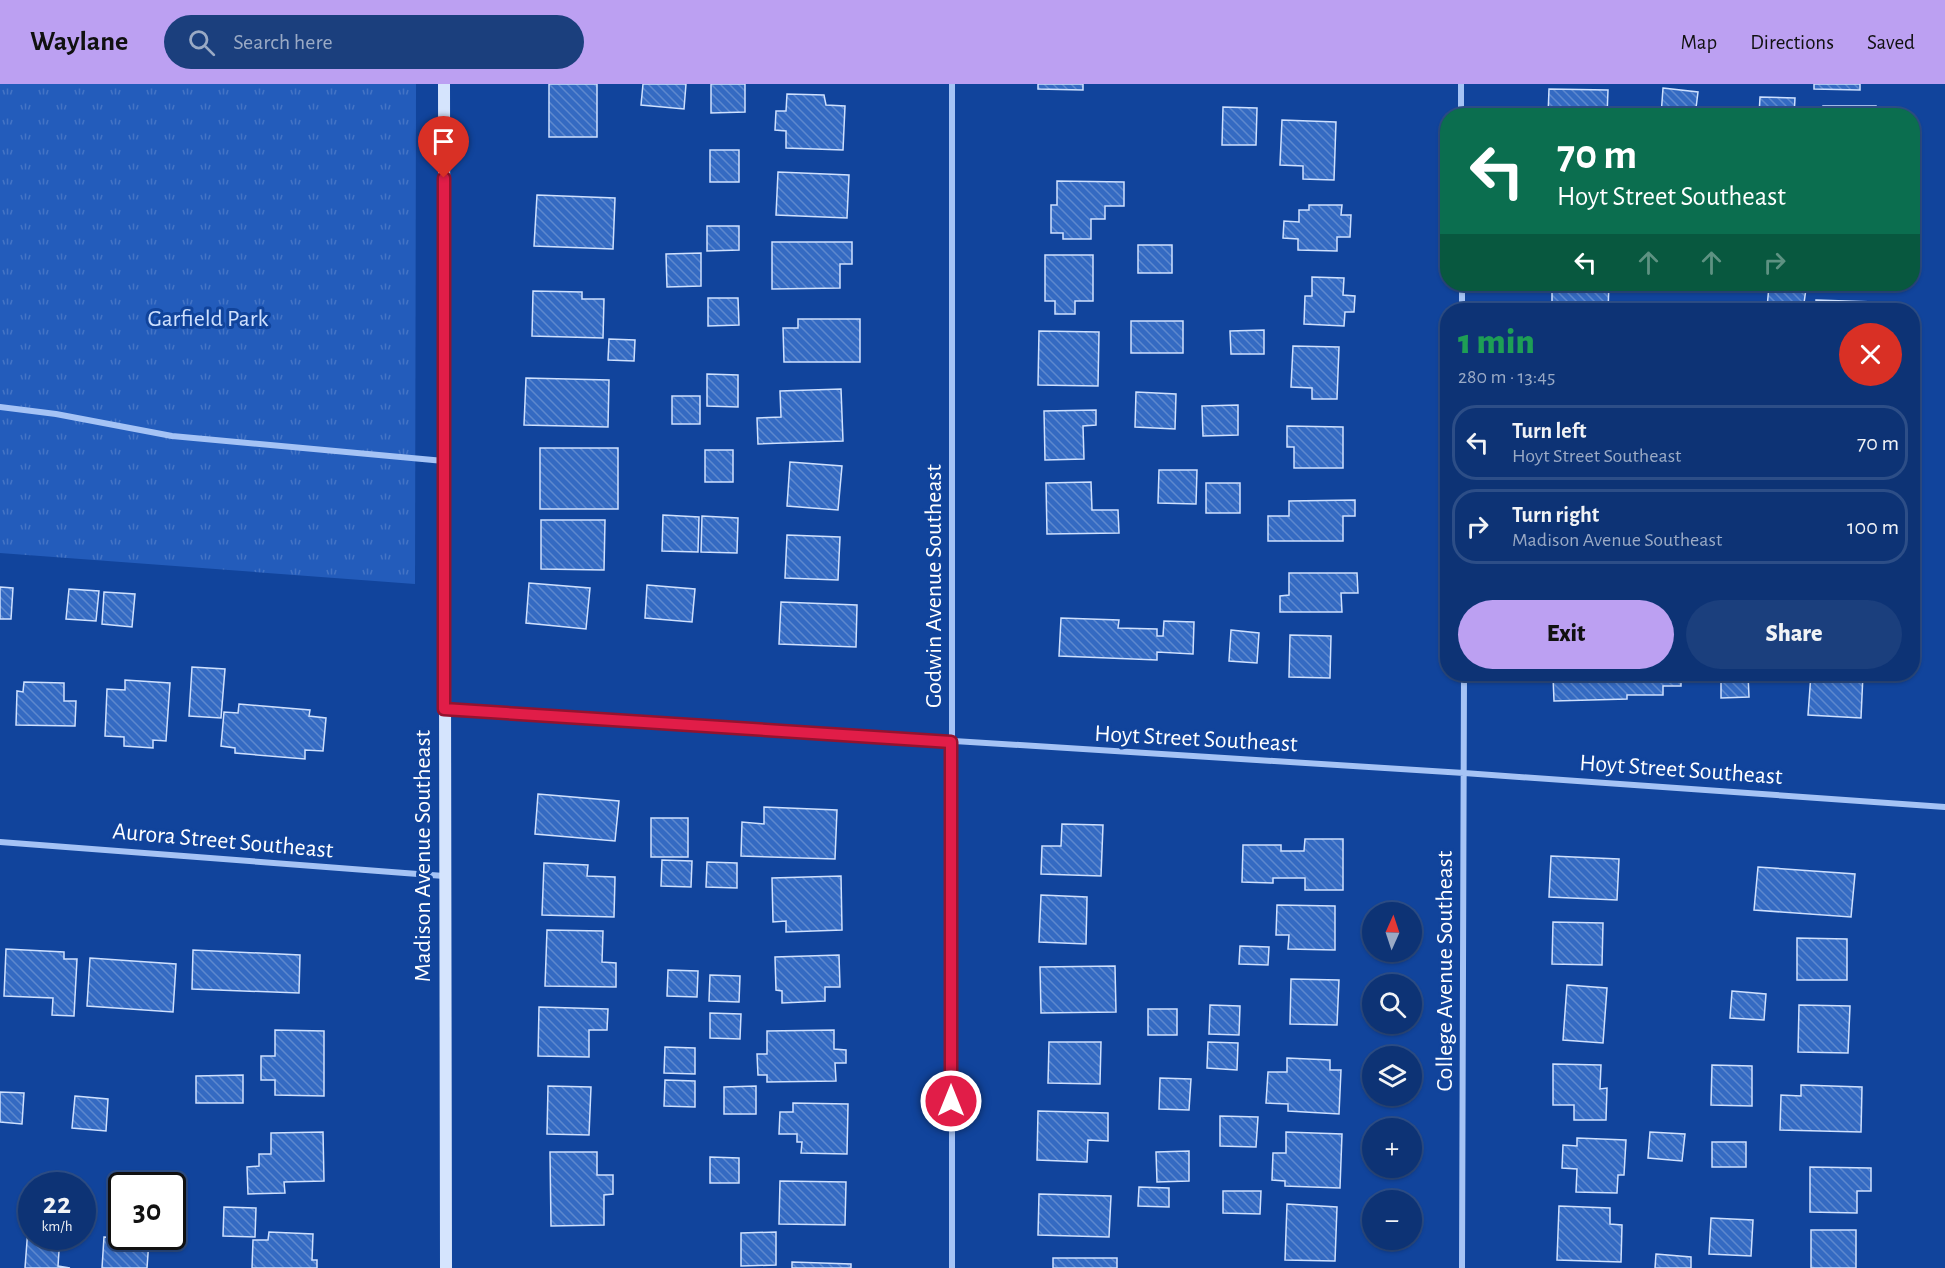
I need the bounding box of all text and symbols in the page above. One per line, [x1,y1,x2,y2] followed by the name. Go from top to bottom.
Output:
[164,15,584,69] search box
[185,26,218,59] icon: search
[30,28,128,56] text: Waylane
[233,31,333,53] text: Search here
[1681,32,1717,53] text: Map
[1750,32,1834,53] text: Directions
[1867,32,1915,53] text: Saved
[418,116,469,178] pin
[427,125,460,158] icon: arrive
[1458,132,1536,210] icon: left
[1557,134,1637,176] text: 70 m
[1557,183,1786,210] text: Hoyt Street Southeast
[1569,246,1602,279] icon: left
[1632,246,1665,279] icon: ahead
[1695,246,1728,279] icon: ahead
[1758,246,1791,279] icon: right
[148,307,268,331] park label: Garfield Park
[1839,323,1902,386] button: close
[1458,324,1535,360] text: 1 min
[1458,367,1555,387] text: 280 m · 13:45
[1512,420,1586,442] text: Turn left
[1461,426,1494,459] icon: left
[1857,432,1899,454] text: 70 m
[1512,446,1682,466] text: Hoyt Street Southeast
[922,464,946,708] street label: Godwin Avenue Southeast
[1512,504,1599,526] text: Turn right
[1461,510,1494,543] icon: right
[1847,516,1899,538] text: 100 m
[1512,530,1722,550] text: Madison Avenue Southeast
[1458,600,1674,669] button: Exit
[1686,600,1902,669] button: Share
[1094,722,1299,756] street label: Hoyt Street Southeast
[411,729,435,982] street label: Madison Avenue Southeast
[1579,751,1784,789] street label: Hoyt Street Southeast
[112,819,335,863] street label: Aurora Street Southeast
[1433,850,1457,1091] street label: College Avenue Southeast
[1362,902,1422,962] north arrow
[1362,902,1422,1250] map controls
[1362,974,1422,1034] button: search
[1362,1046,1422,1106] button: layers
[919,1069,983,1133] position arrow
[1362,1118,1422,1178] button: +
[108,1172,186,1250] speed limit sign: 30
[43,1189,71,1219] text: 22
[1362,1190,1422,1250] button: −
[42,1219,72,1234] text: km/h

